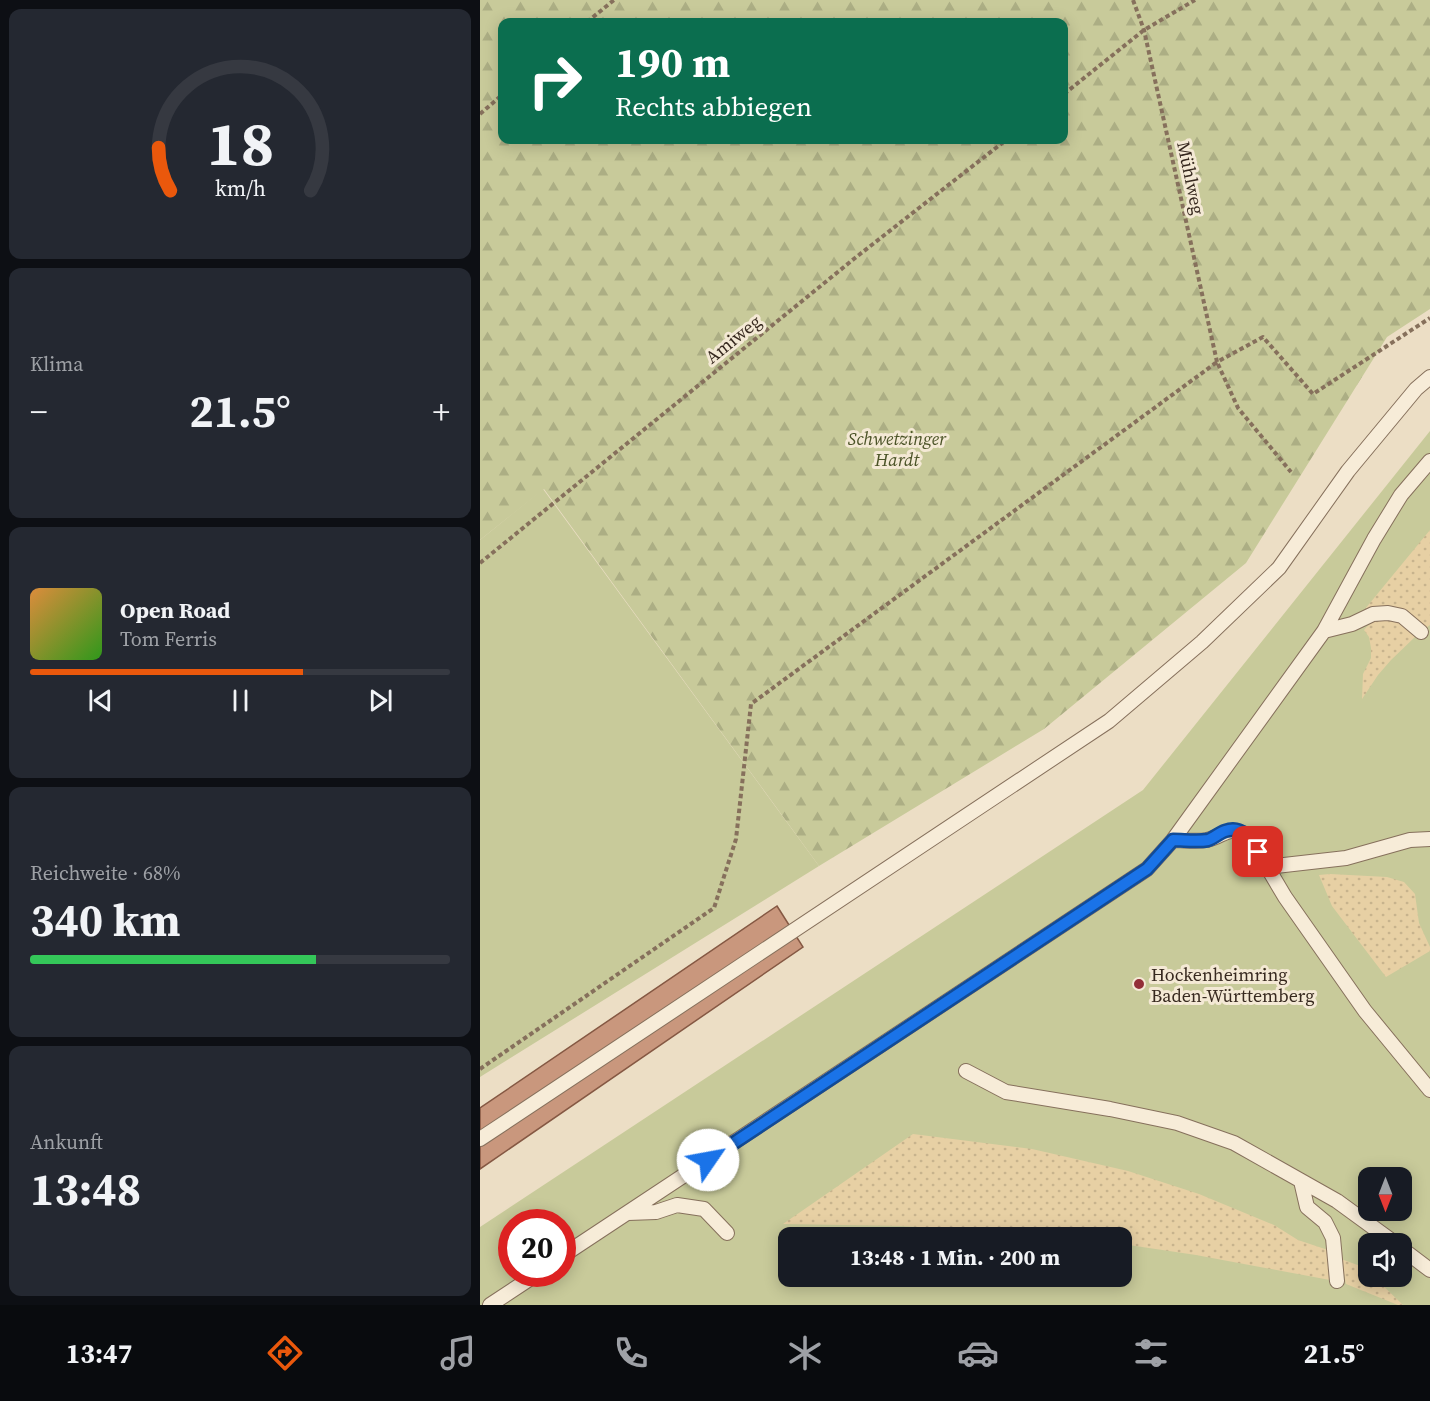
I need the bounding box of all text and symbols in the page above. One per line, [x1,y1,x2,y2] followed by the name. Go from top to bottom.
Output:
[615,33,730,91] text: 190 m
[516,42,594,120] icon: right
[615,88,812,125] text: Rechts abbiegen
[206,100,274,186] text: 18
[1171,139,1211,217] street label: Mühlweg
[214,174,266,203] text: km/h
[700,309,766,369] street label: Amiweg
[30,350,83,378] text: Klima
[189,380,291,442] text: 21.5°
[30,389,48,434] text: −
[433,389,450,434] text: +
[848,426,947,472] park label: Schwetzinger Hardt
[120,595,230,625] text: Open Road
[120,625,217,653] text: Tom Ferris
[84,684,117,717] icon: previous
[224,684,257,717] icon: pause
[364,684,397,717] icon: next
[1232,826,1283,877] pin
[1241,835,1274,868] icon: arrive
[30,859,181,887] text: Reichweite · 68%
[30,889,181,951] text: 340 km
[1151,962,1315,1008] place label: Hockenheimring Baden-Württemberg
[1132,977,1146,991] marker: Hockenheimring Baden-Württemberg
[30,1128,103,1156] text: Ankunft
[676,1128,740,1192] position arrow
[30,1158,141,1220] text: 13:48
[1358,1167,1412,1221] north arrow
[1358,1167,1412,1287] map controls
[498,1209,576,1287] speed limit sign: 20
[1358,1233,1412,1287] button: sound
[850,1242,1060,1272] text: 13:48 · 1 Min. · 200 m
[264,1332,306,1374] icon: directions
[437,1332,479,1374] icon: music
[610,1332,652,1374] icon: phone
[784,1332,826,1374] icon: climate
[957,1332,999,1374] icon: car
[1130,1332,1172,1374] icon: filters
[66,1335,132,1372] text: 13:47
[1303,1335,1364,1372] text: 21.5°

